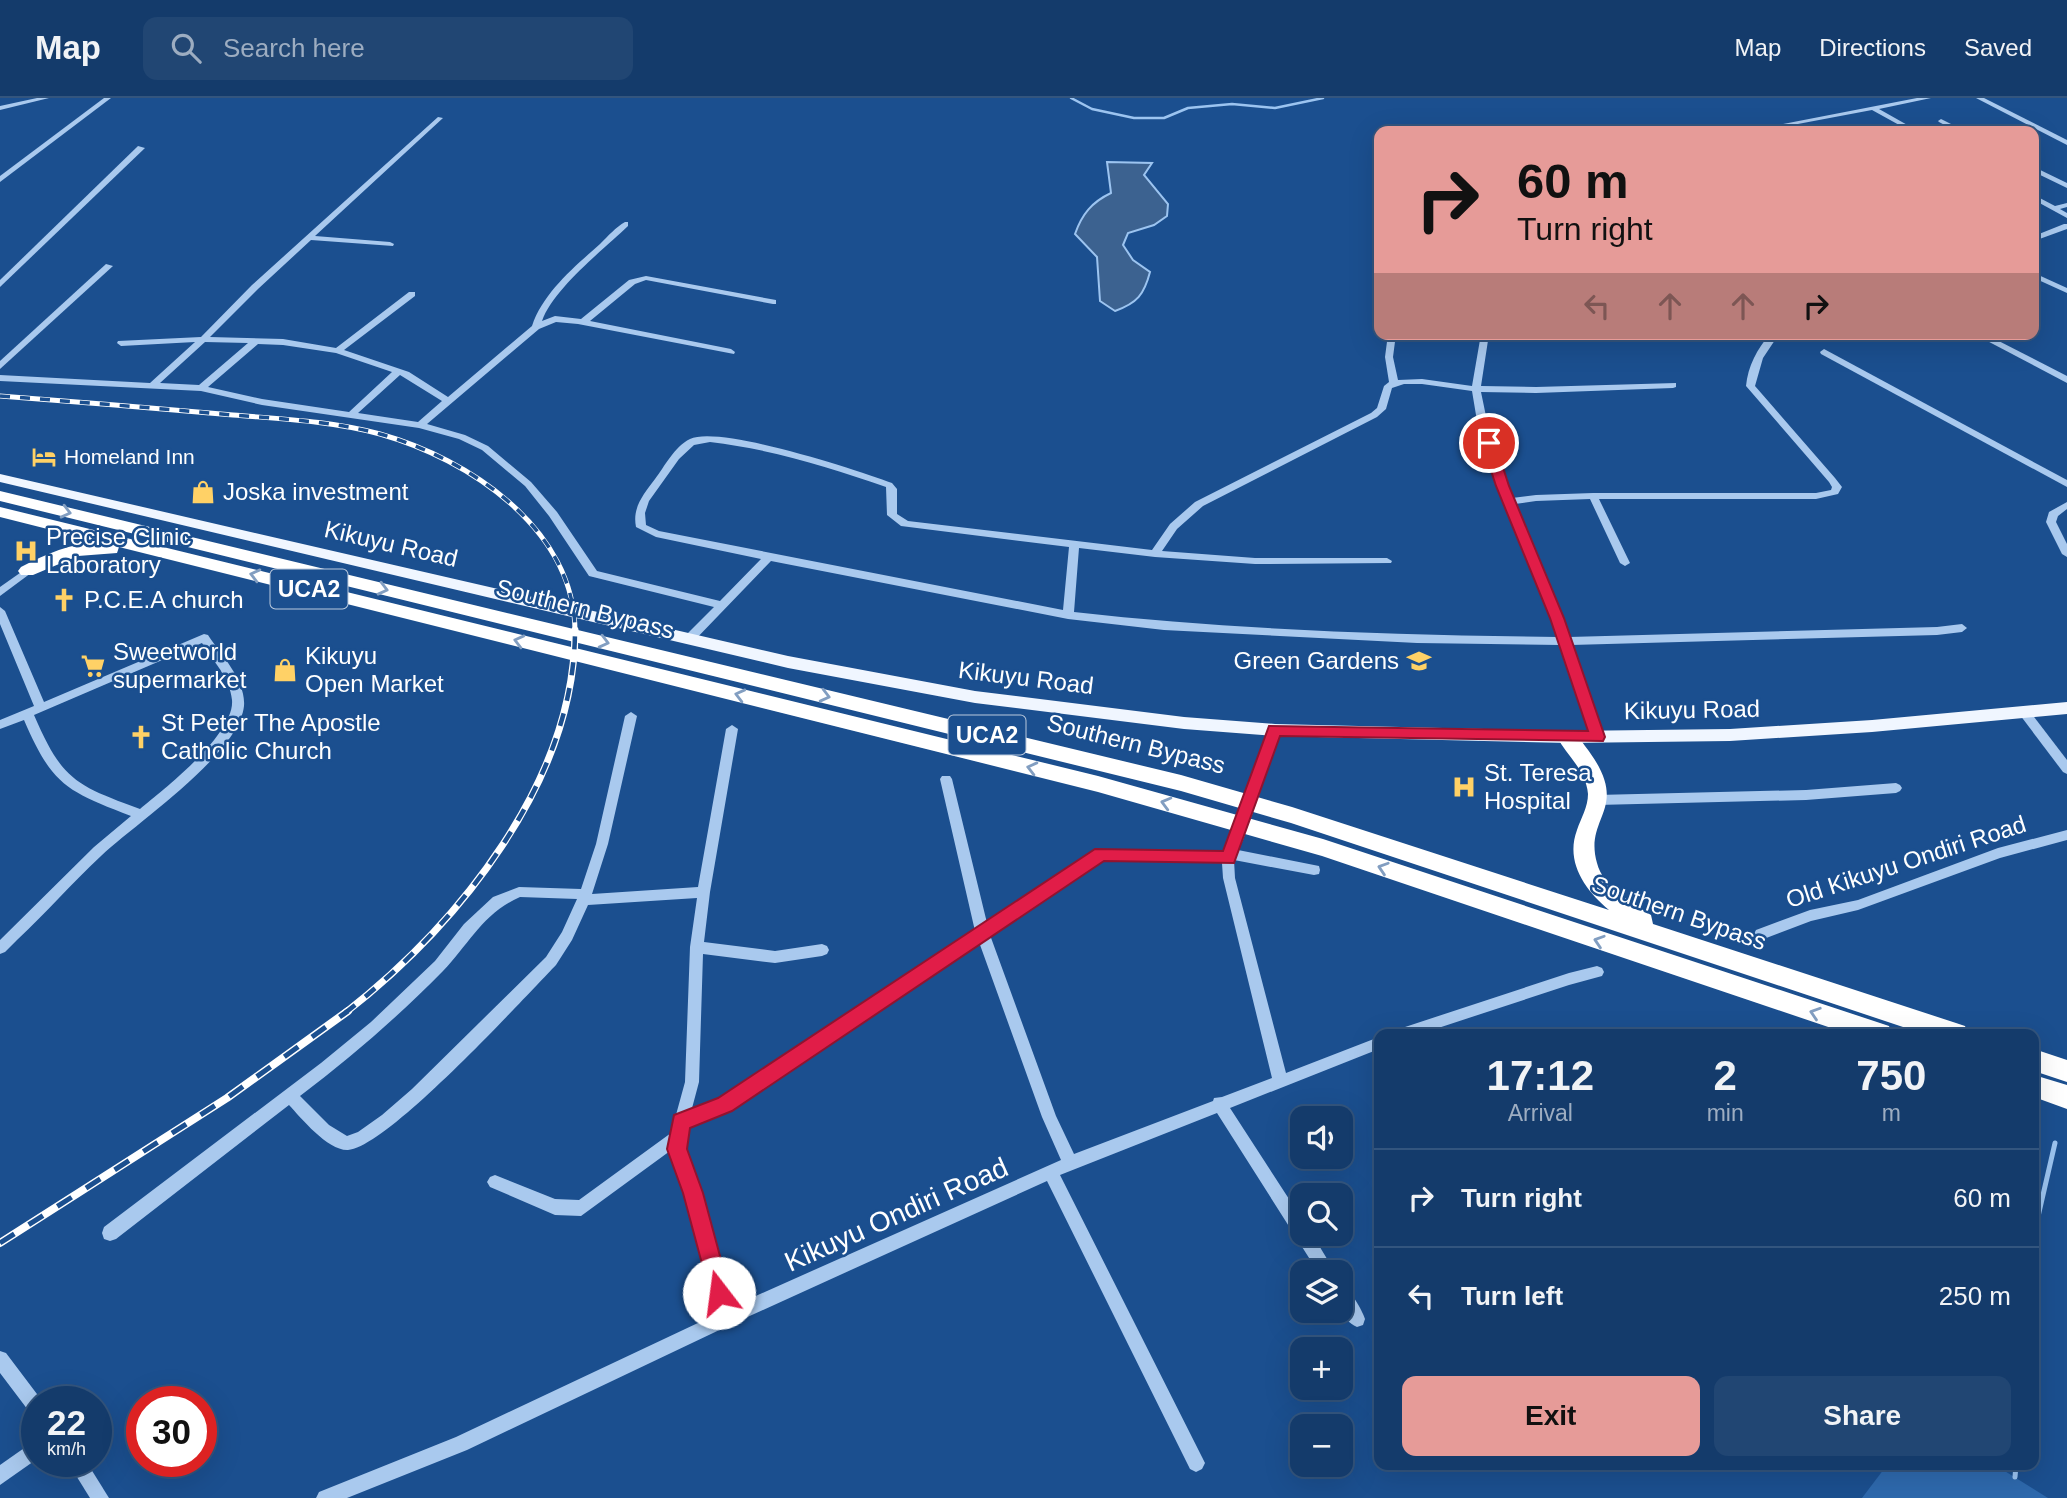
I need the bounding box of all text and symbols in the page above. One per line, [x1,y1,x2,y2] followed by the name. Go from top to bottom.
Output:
[143,17,633,80] search box
[35,29,101,66] text: Map
[167,29,205,67] icon: search
[223,33,365,63] text: Search here
[1735,34,1781,61] text: Map
[1819,34,1926,61] text: Directions
[1964,34,2032,61] text: Saved
[1402,154,1493,245] icon: right
[1517,154,1629,208] text: 60 m
[1517,211,1653,247] text: Turn right
[1578,287,1616,325] icon: left
[1651,287,1689,325] icon: ahead
[1724,287,1762,325] icon: ahead
[1797,287,1835,325] icon: right
[1459,413,1519,473] pin
[1470,424,1508,462] icon: arrive
[30,443,58,471] hotel icon: Homeland Inn
[64,445,195,468] place label: Homeland Inn
[189,478,217,506] shop icon: Joska investment
[223,478,409,505] place label: Joska investment
[60,504,72,518] one-way arrow
[322,515,460,572] street label: Kikuyu Road
[46,523,191,578] place label: Precise Clinic Laboratory
[12,537,40,565] hospital icon: Precise Clinic Laboratory
[249,569,261,583] one-way arrow
[270,569,348,608] road number: UCA2
[493,573,677,644] street label: Southern Bypass
[377,581,389,595] one-way arrow
[50,586,78,614] church icon: P.C.E.A church
[84,586,244,613] place label: P.C.E.A church
[598,634,610,648] one-way arrow
[513,635,525,649] one-way arrow
[113,638,247,693] place label: Sweetworld supermarket
[305,642,444,697] place label: Kikuyu Open Market
[1234,647,1399,674] place label: Green Gardens
[1405,647,1433,675] school or university icon: Green Gardens
[79,652,107,680] supermarket icon: Sweetworld supermarket
[271,656,299,684] shop icon: Kikuyu Open Market
[957,656,1095,699] street label: Kikuyu Road
[819,688,831,702] one-way arrow
[734,689,746,703] one-way arrow
[1624,695,1760,724] street label: Kikuyu Road
[1044,708,1228,779] street label: Southern Bypass
[161,709,381,764] place label: St Peter The Apostle Catholic Church
[948,716,1026,754] road number: UCA2
[127,723,155,751] church icon: St Peter The Apostle Catholic Church
[1484,759,1592,814] place label: St. Teresa Hospital
[1026,762,1038,776] one-way arrow
[1450,773,1478,801] hospital icon: St. Teresa Hospital
[1160,797,1172,811] one-way arrow
[1782,810,2029,913] street label: Old Kikuyu Ondiri Road
[1378,862,1390,877] one-way arrow
[1588,870,1770,955] street label: Southern Bypass
[1594,934,1606,949] one-way arrow
[1809,1007,1822,1021] one-way arrow
[1487,1052,1594,1099] text: 17:12
[1713,1052,1737,1099] text: 2
[1856,1052,1926,1099] text: 750
[1508,1100,1573,1126] text: Arrival
[1707,1100,1744,1126] text: min
[1882,1100,1901,1126] text: m
[1290,1106,1353,1477] map controls
[1290,1106,1353,1169] button: sound
[780,1151,1013,1278] street label: Kikuyu Ondiri Road
[1402,1179,1440,1217] icon: right
[1290,1183,1353,1246] button: search
[1461,1183,1582,1213] text: Turn right
[1953,1183,2011,1213] text: 60 m
[682,1256,756,1330] position arrow
[1290,1260,1353,1323] button: layers
[1402,1277,1440,1315] icon: left
[1461,1281,1563,1311] text: Turn left
[1939,1281,2011,1311] text: 250 m
[1290,1337,1353,1400] button: +
[1402,1376,1700,1456] button: Exit
[1714,1376,2011,1456] button: Share
[126,1386,217,1477] speed limit sign: 30
[47,1403,86,1442] text: 22
[1290,1414,1353,1477] button: −
[47,1439,86,1459] text: km/h

